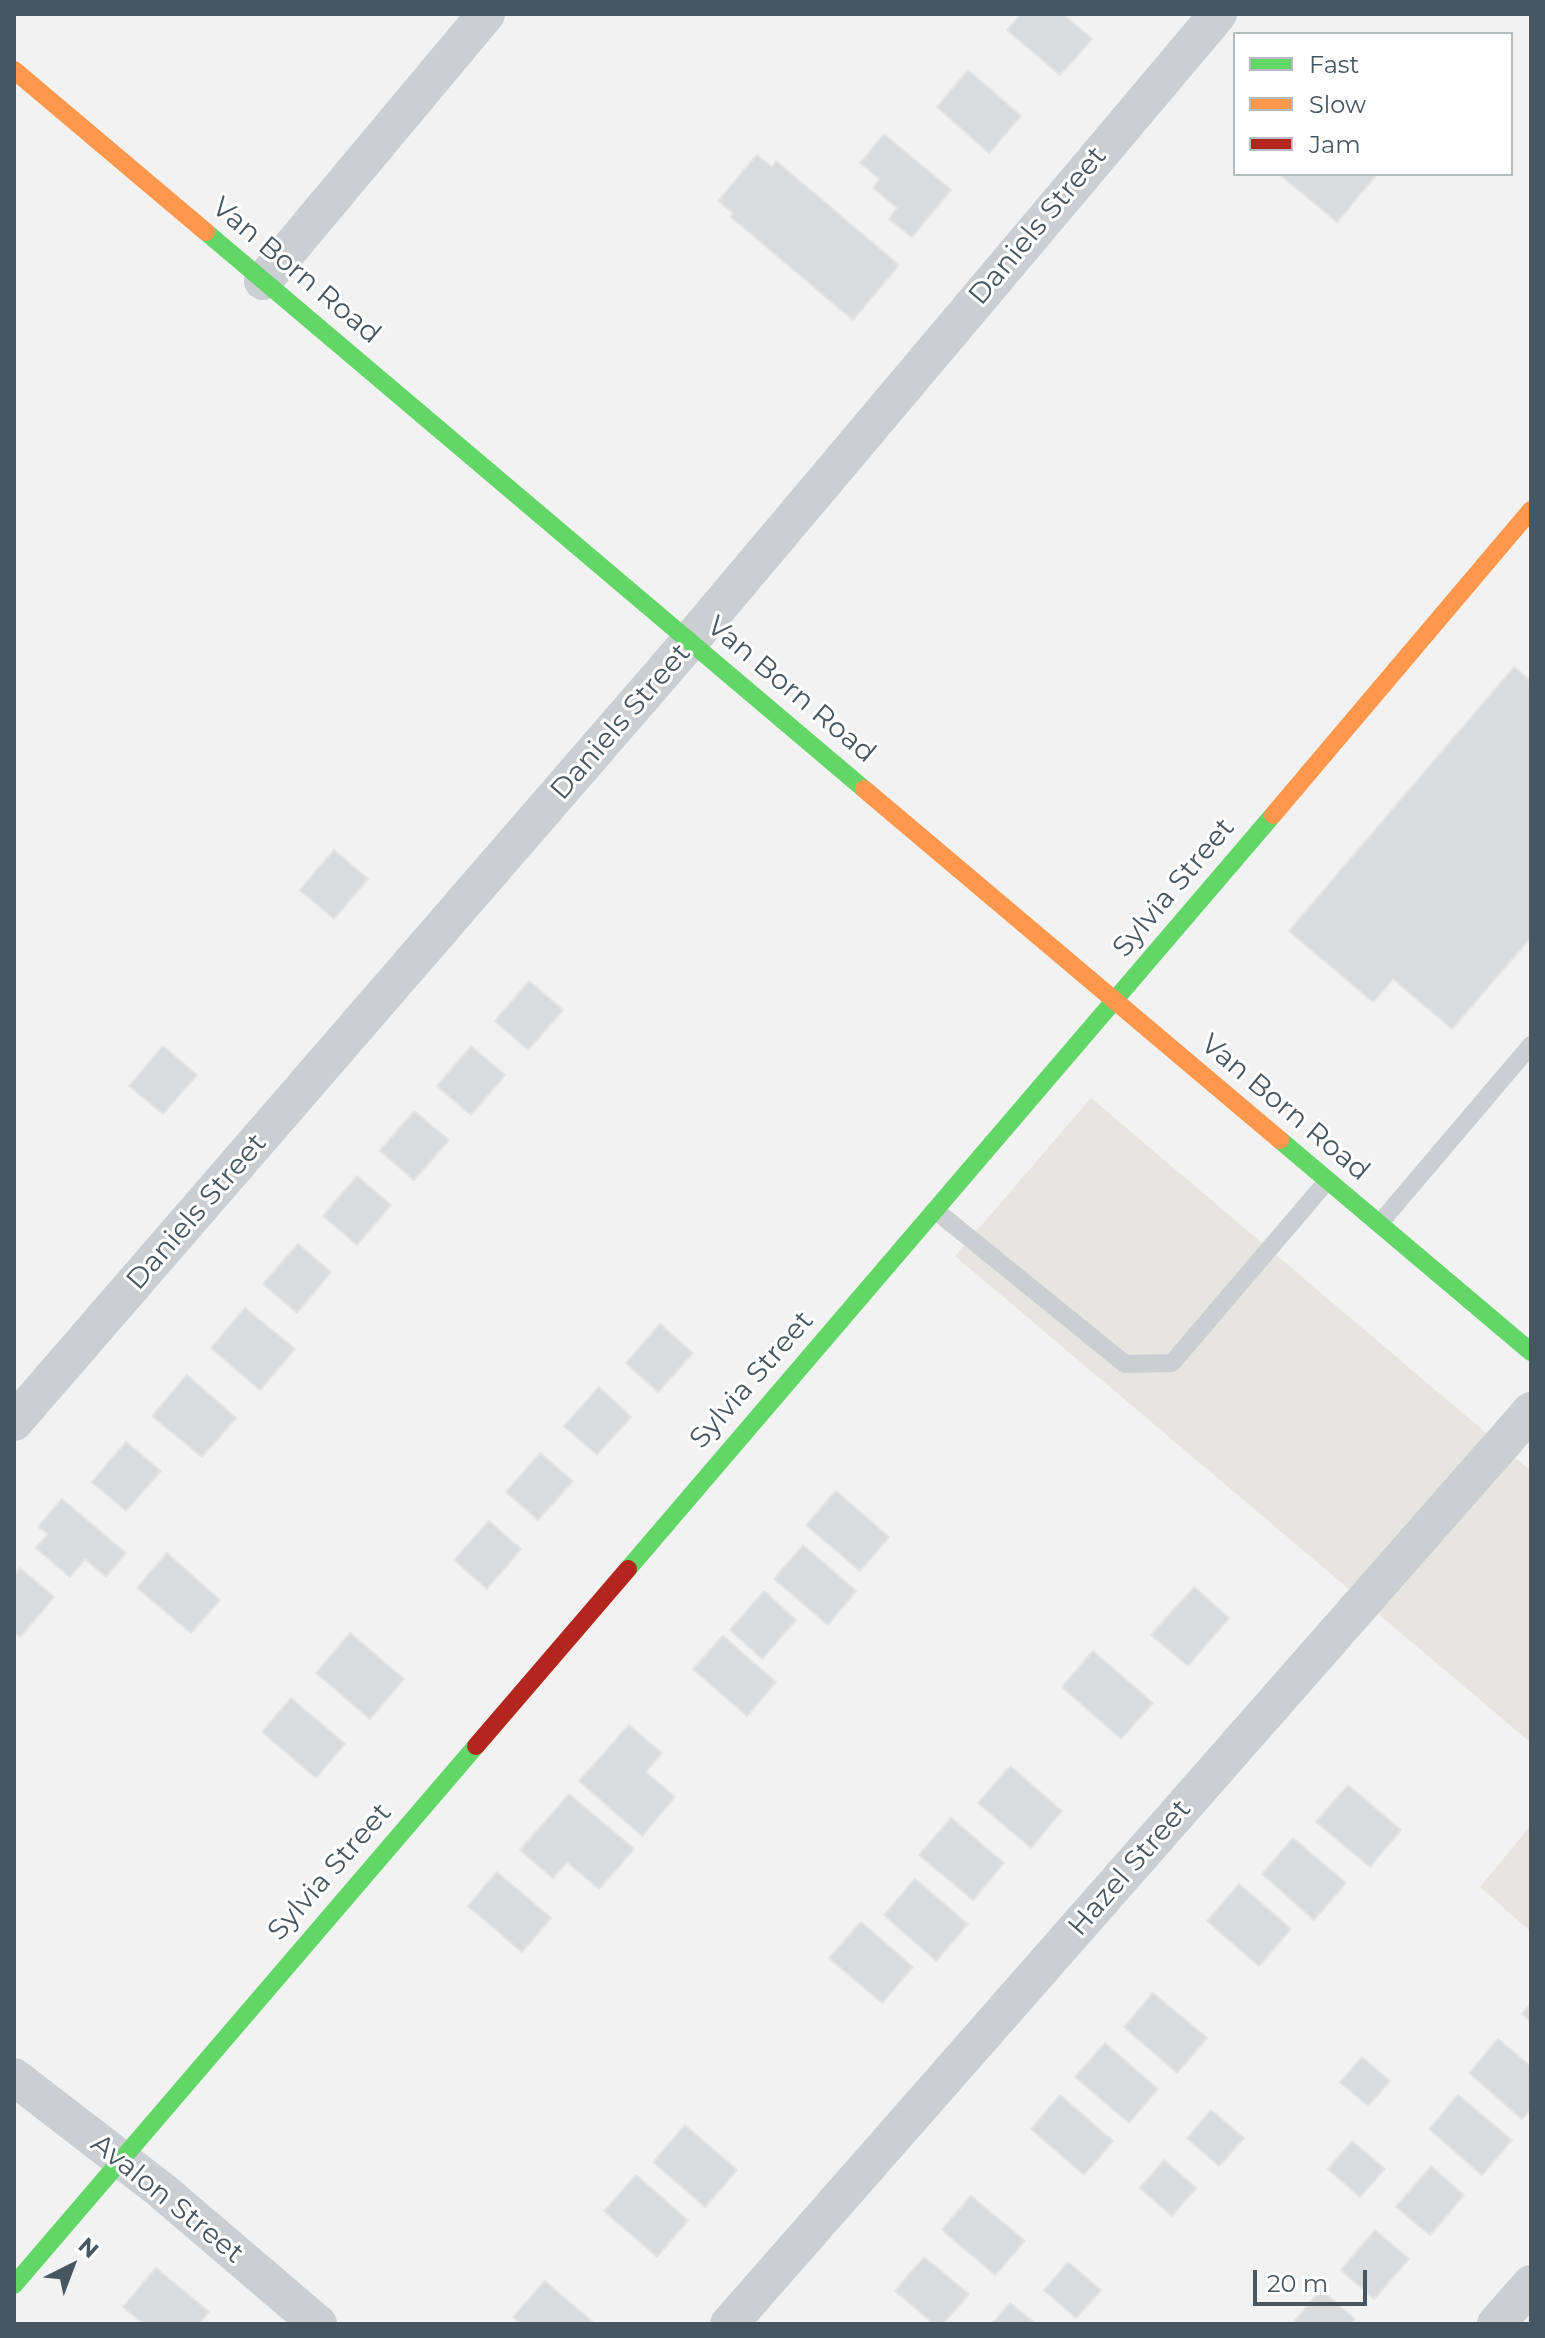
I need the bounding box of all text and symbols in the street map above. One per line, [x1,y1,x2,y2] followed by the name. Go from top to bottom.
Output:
[1233,32,1513,176] legend
[1309,50,1359,79] text: Fast
[1309,90,1366,119] text: Slow
[1309,130,1361,159] text: Jam
[962,140,1114,312] street label: Daniels Street
[205,191,387,351] street label: Van Born Road
[700,610,882,770] street label: Van Born Road
[544,637,698,807] street label: Daniels Street
[1106,812,1242,964] street label: Sylvia Street
[1194,1028,1376,1188] street label: Van Born Road
[120,1127,274,1297] street label: Daniels Street
[683,1304,821,1456] street label: Sylvia Street
[1062,1793,1198,1943] street label: Hazel Street
[261,1796,399,1948] street label: Sylvia Street
[84,2127,250,2271] street label: Avalon Street
[32,2226,112,2306] north arrow
[73,2232,104,2264] text: N
[1257,2254,1371,2304] scale bar
[1267,2269,1328,2298] text: 20 m

